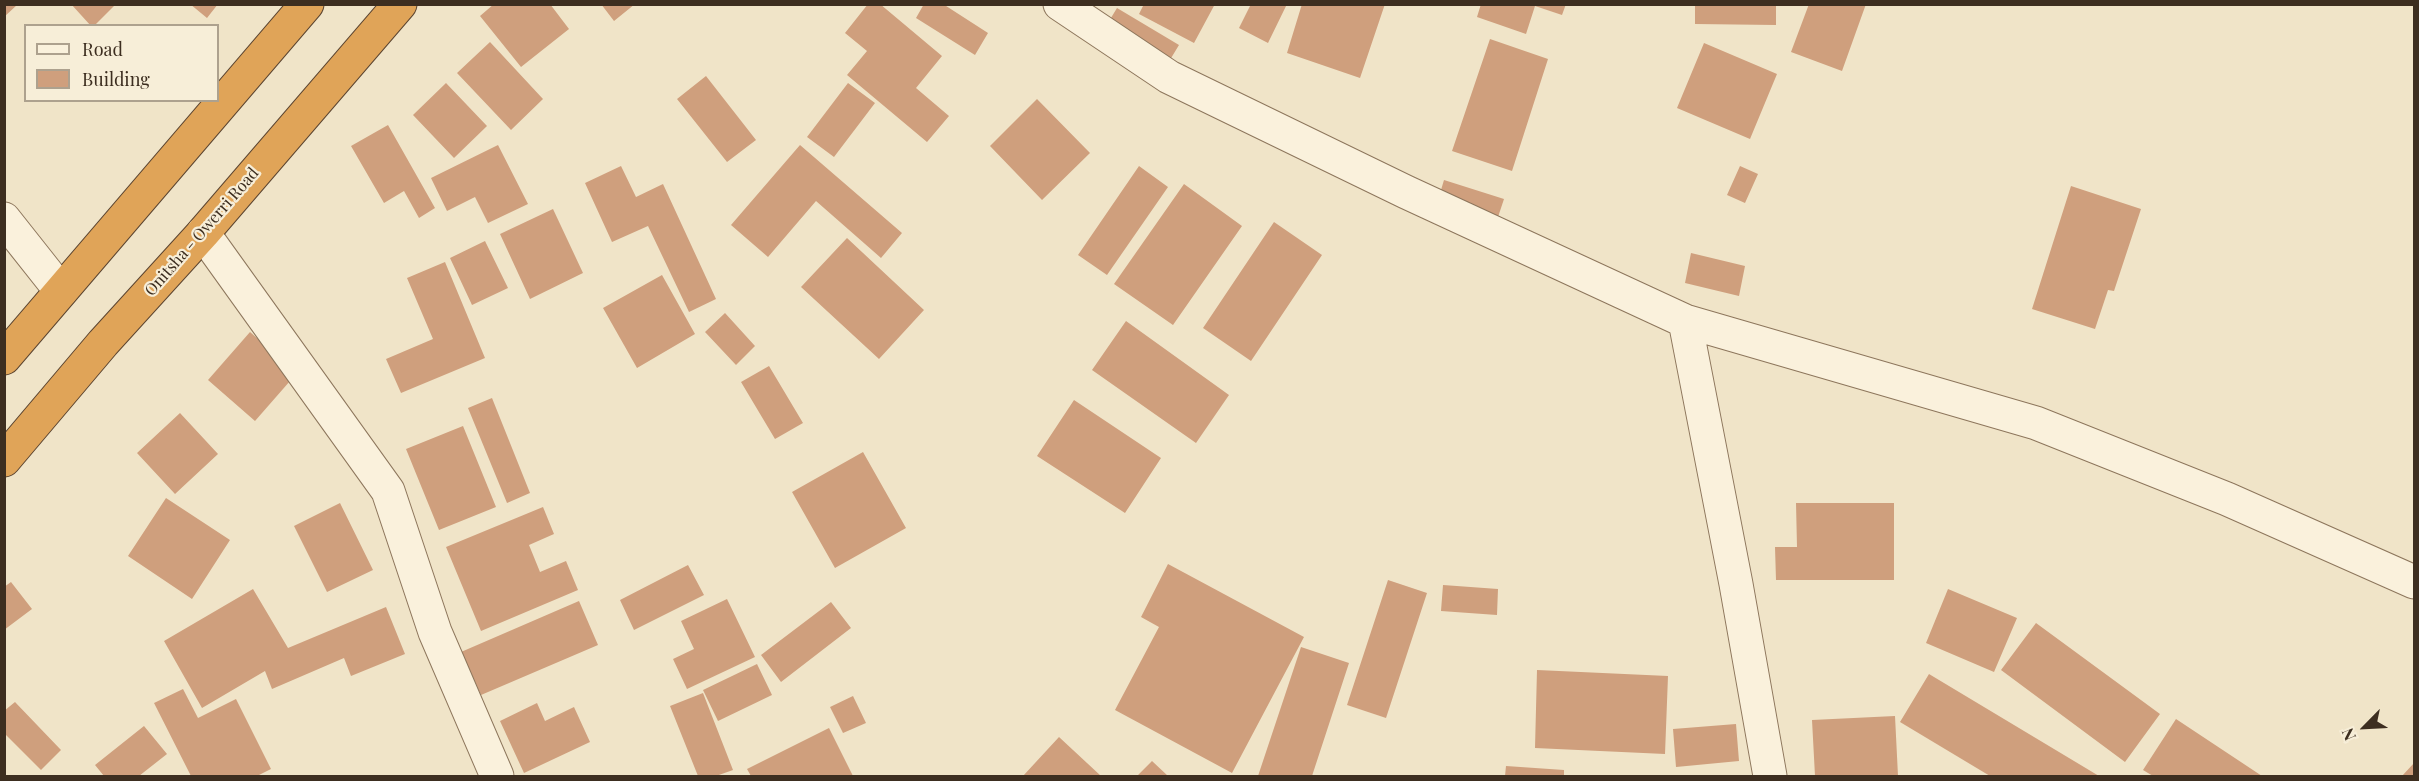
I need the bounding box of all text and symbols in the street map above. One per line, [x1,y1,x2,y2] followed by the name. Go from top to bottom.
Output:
[24,24,219,102] legend
[82,37,123,61] text: Road
[82,67,150,91] text: Building
[141,164,263,300] street label: Onitsha - Owerri Road
[2335,697,2395,757] north arrow
[2336,725,2360,744] text: N

